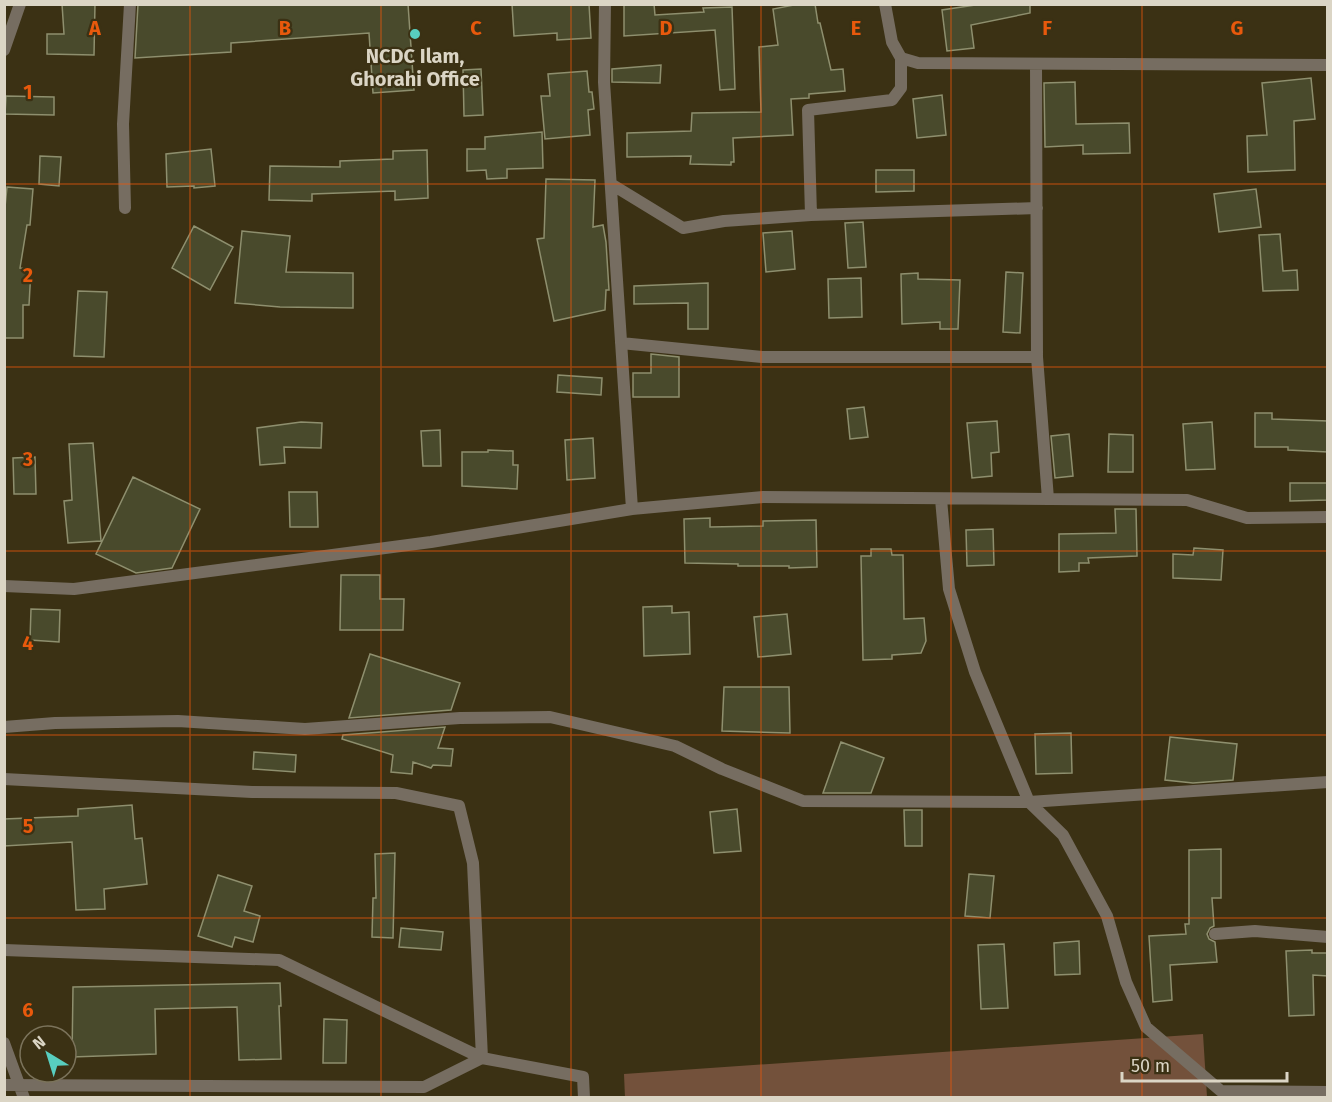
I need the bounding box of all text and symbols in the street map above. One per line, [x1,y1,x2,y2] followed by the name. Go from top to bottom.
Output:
[88,16,102,40] text: A
[279,16,291,40] text: B
[470,16,482,40] text: C
[659,16,673,40] text: D
[851,16,861,40] text: E
[1042,16,1052,40] text: F
[1231,16,1243,40] text: G
[408,27,422,41] marker: NCDC Ilam, Ghorahi Office
[350,44,480,91] place label: NCDC Ilam, Ghorahi Office
[23,80,33,104] text: 1
[23,263,33,287] text: 2
[22,447,33,471] text: 3
[22,631,34,655] text: 4
[23,814,34,838] text: 5
[22,998,34,1022] text: 6
[18,1024,78,1084] north arrow
[29,1032,49,1053] text: N
[1122,1045,1287,1083] scale bar
[1131,1055,1170,1077] text: 50 m

